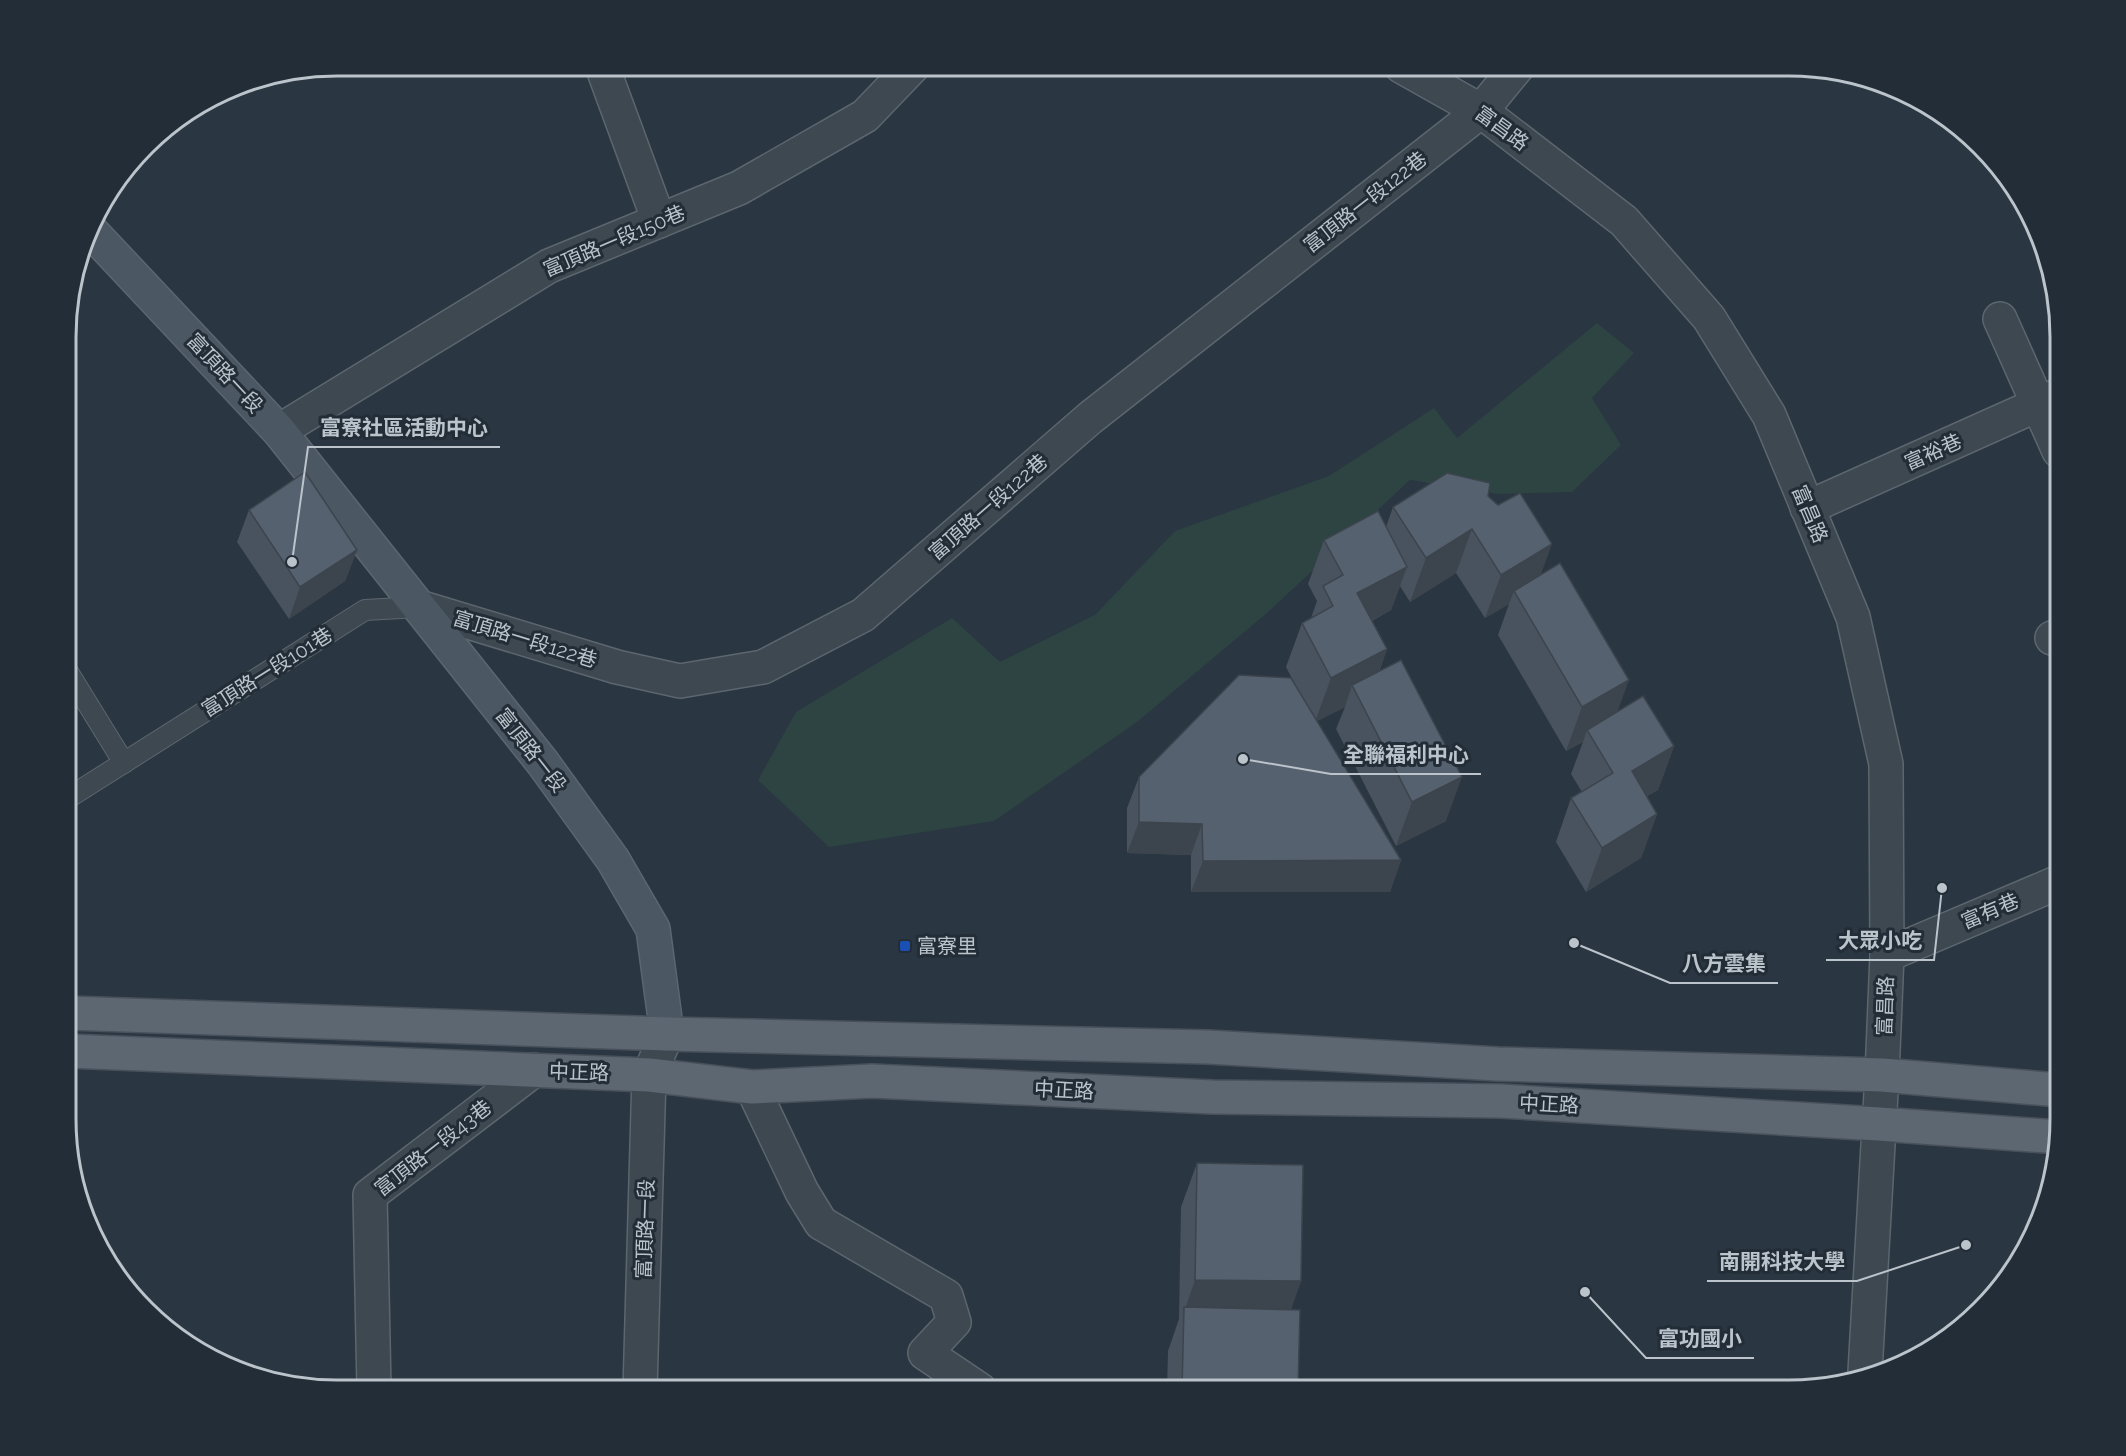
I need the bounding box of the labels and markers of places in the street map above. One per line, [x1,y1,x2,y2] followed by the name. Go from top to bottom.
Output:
[308,408,500,447] callout: 富寮社區活動中心
[1331,735,1481,774] callout: 全聯福利中心
[1826,921,1934,960] callout: 大眾小吃
[917,934,977,958] place label: 富寮里
[898,939,912,953] marker: 富寮里
[1670,944,1778,983] callout: 八方雲集
[1707,1242,1857,1281] callout: 南開科技大學
[1646,1319,1754,1358] callout: 富功國小

